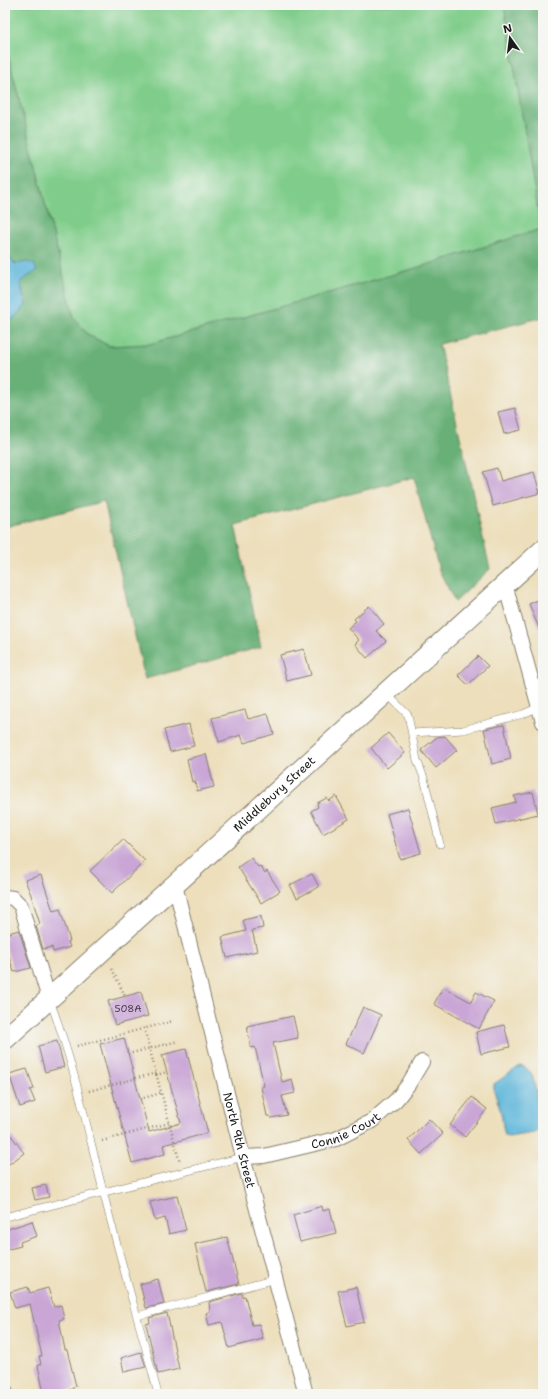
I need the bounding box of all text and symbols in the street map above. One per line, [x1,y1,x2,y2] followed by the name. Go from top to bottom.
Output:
[490,18,530,58] north arrow
[502,20,514,37] text: N
[230,753,319,836] street label: Middlebury Street
[114,1002,142,1015] house number: 508A
[219,1090,259,1190] street label: North 9th Street
[309,1109,384,1153] street label: Connie Court

